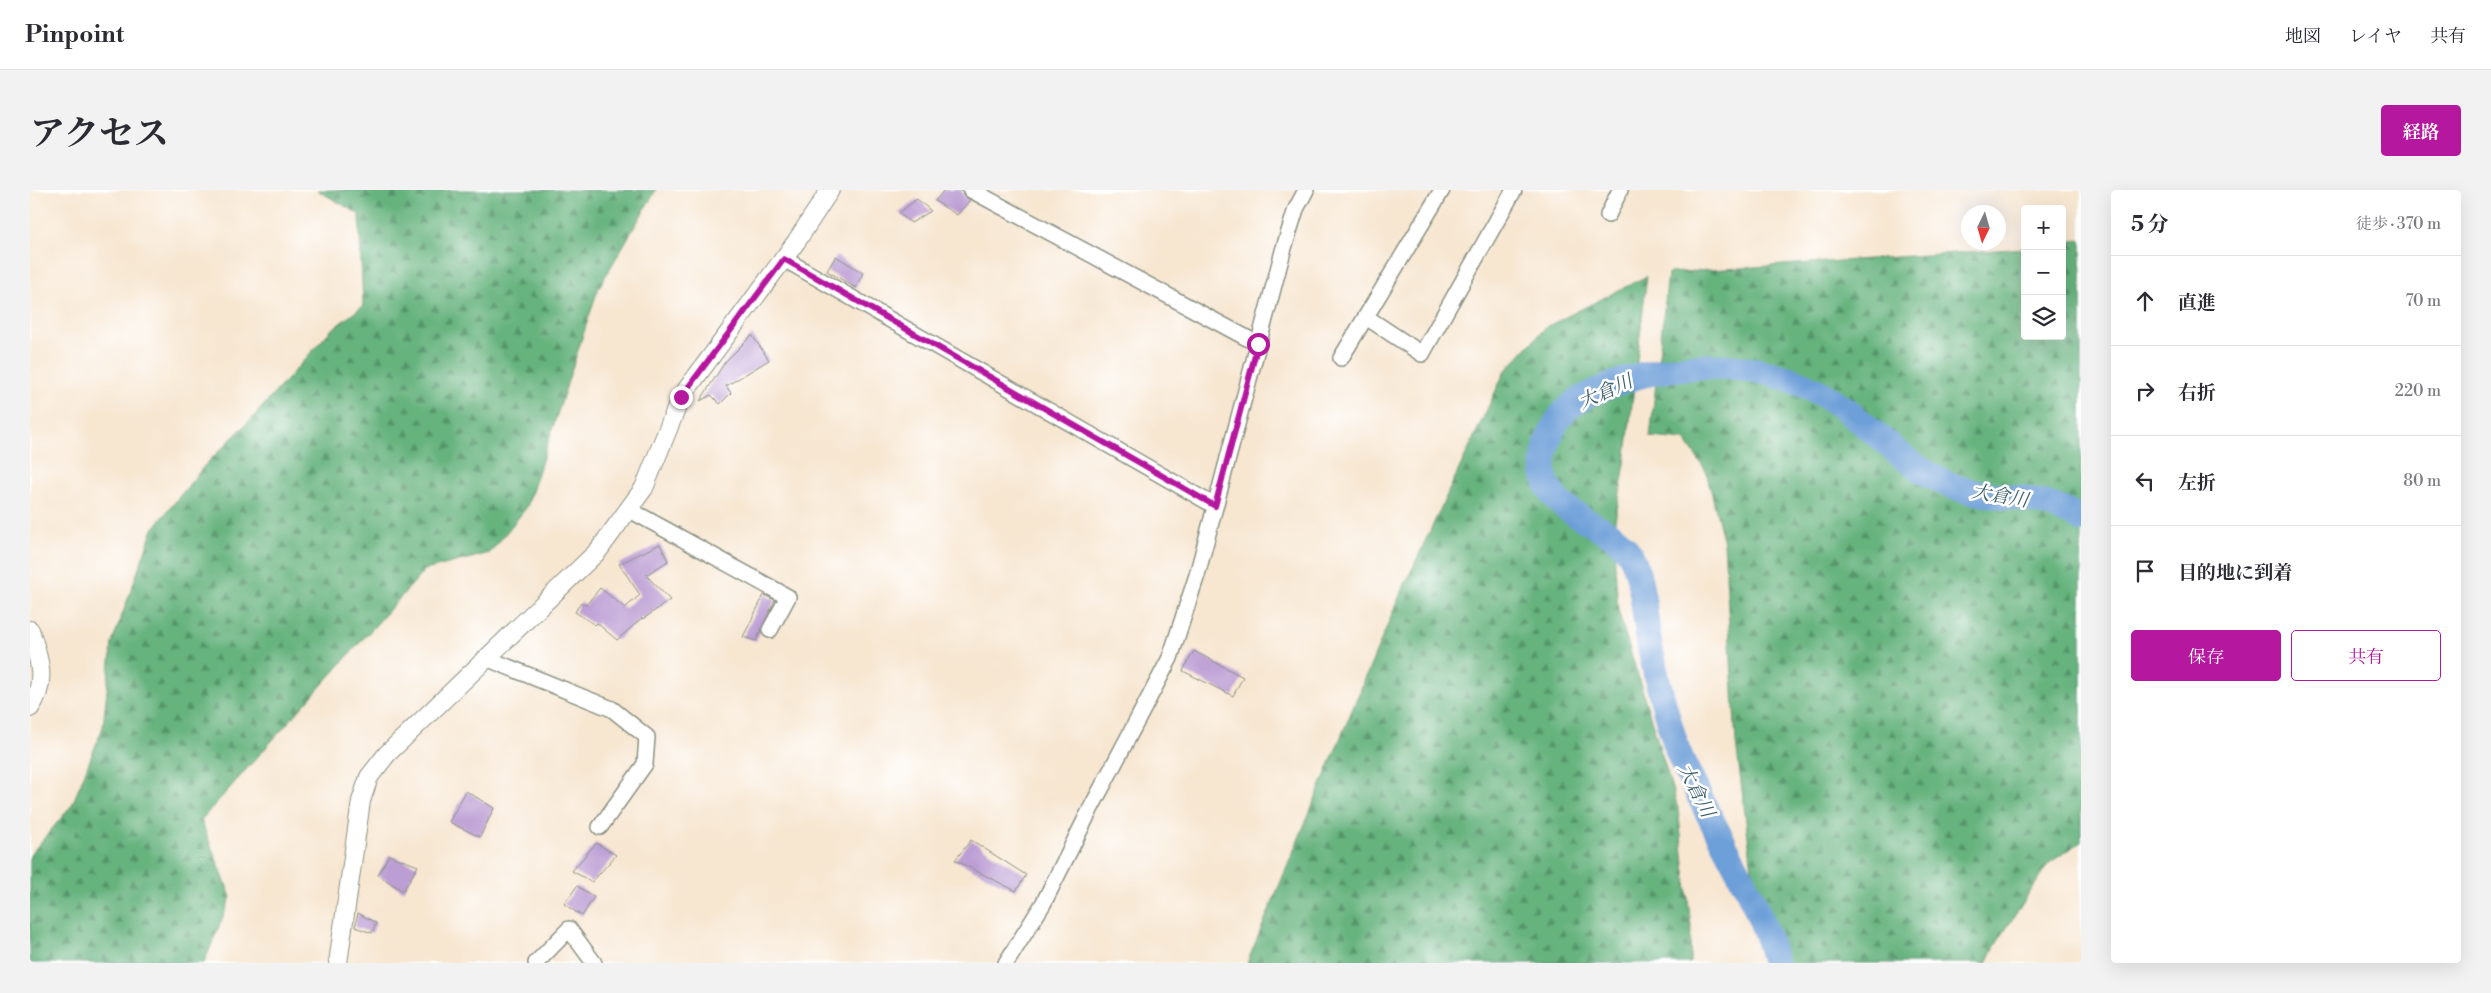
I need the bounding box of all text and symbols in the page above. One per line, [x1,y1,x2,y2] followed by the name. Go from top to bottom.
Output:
[25,20,124,50] text: Pinpoint
[2285,25,2321,48] text: 地図
[2349,25,2402,48] text: レイヤ
[2430,25,2466,48] text: 共有
[2381,105,2461,156] button: 経路
[30,113,169,156] text: アクセス
[1961,205,2006,250] north arrow
[2021,205,2066,340] map controls
[2021,205,2066,250] button: +
[2131,212,2168,238] text: 5 分
[2356,214,2441,234] text: 徒歩 · 370 m
[2021,250,2066,295] button: −
[2131,287,2159,315] icon: ahead
[2178,291,2216,315] text: 直進
[2405,291,2441,311] text: 70 m
[2021,295,2066,340] button: layers
[1247,333,1270,356] route start
[1574,369,1638,414] water label: 大倉川
[2131,377,2159,405] icon: right
[2178,381,2216,405] text: 右折
[2395,381,2441,401] text: 220 m
[670,386,693,409] route end
[2131,467,2159,495] icon: left
[2178,471,2216,495] text: 左折
[2403,471,2441,491] text: 80 m
[1970,479,2032,513] water label: 大倉川
[2131,557,2159,585] icon: arrive
[2178,561,2292,585] text: 目的地に到着
[2131,630,2281,681] button: 保存
[2291,630,2441,681] button: 共有
[1672,760,1721,823] water label: 大倉川

